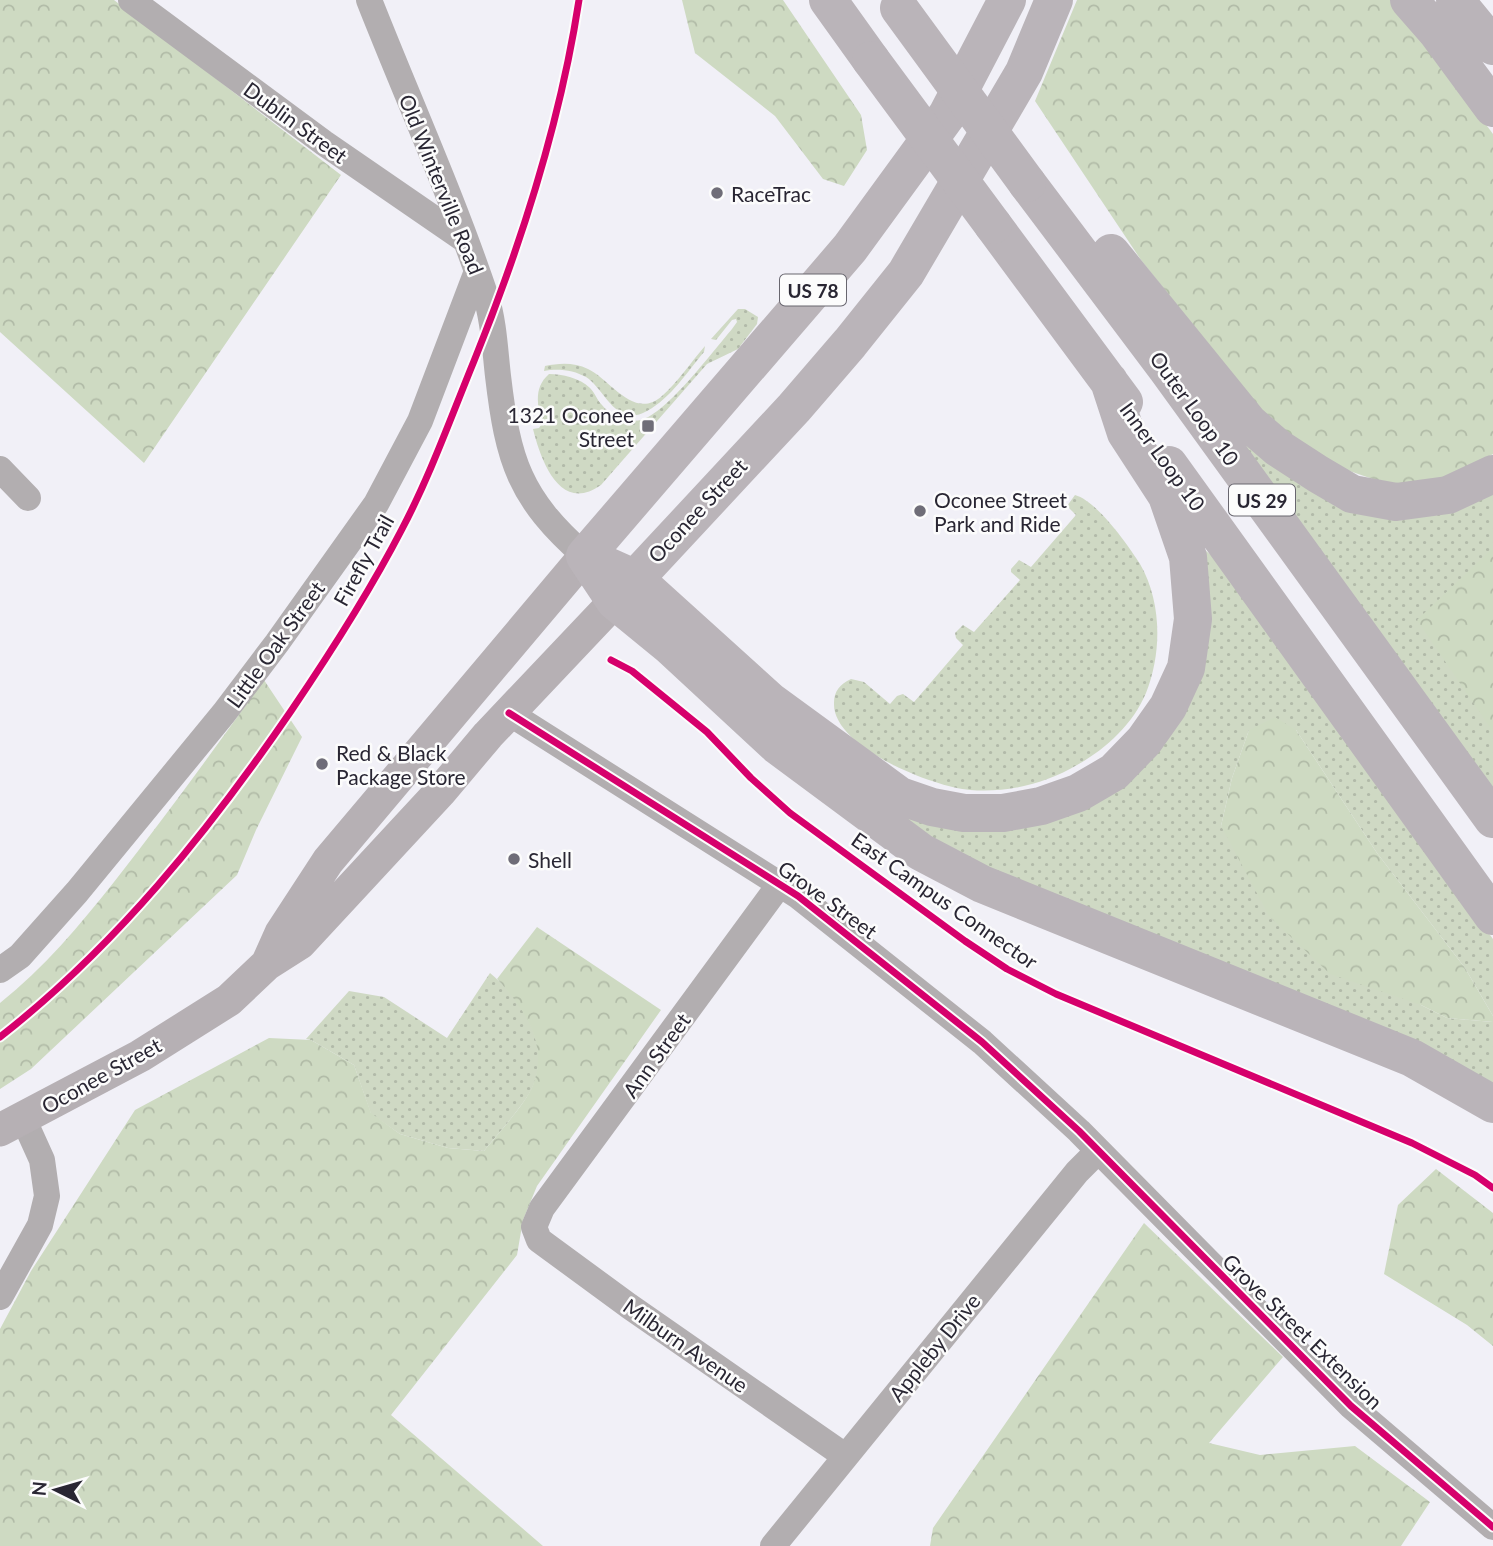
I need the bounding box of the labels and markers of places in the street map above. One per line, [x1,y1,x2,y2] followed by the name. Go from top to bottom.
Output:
[731,181,811,206] place label: RaceTrac
[709,185,725,201] marker: RaceTrac
[508,402,634,451] place label: 1321 Oconee Street
[640,418,656,434] marker: 1321 Oconee Street
[934,487,1067,536] place label: Oconee Street Park and Ride
[912,503,928,519] marker: Oconee Street Park and Ride
[336,740,466,789] place label: Red & Black Package Store
[314,756,330,772] marker: Red & Black Package Store
[528,847,572,872] place label: Shell
[506,851,522,867] marker: Shell

